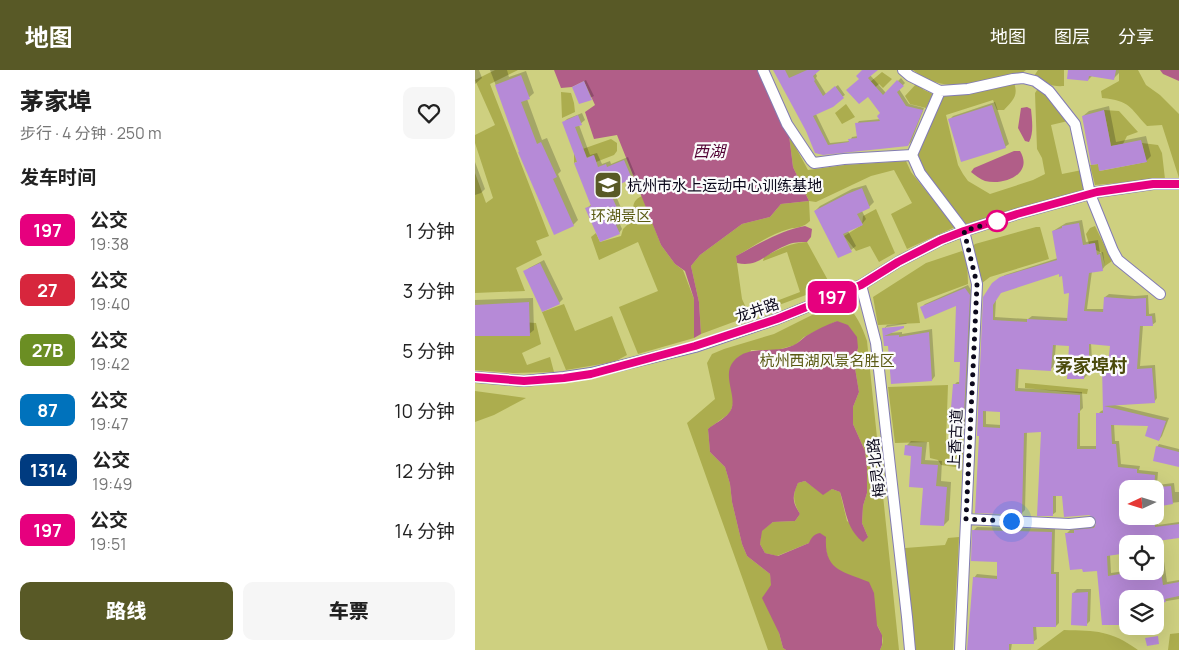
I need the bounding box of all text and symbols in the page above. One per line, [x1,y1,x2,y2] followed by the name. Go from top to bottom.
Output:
[25,20,73,53] text: 地图
[990,24,1026,48] text: 地图
[1054,24,1090,48] text: 图层
[1118,24,1154,48] text: 分享
[20,84,92,117] text: 茅家埠
[403,87,455,139] button: heart
[20,122,162,144] text: 步行 · 4 分钟 · 250 m
[693,140,728,162] water label: 西湖
[20,164,96,190] text: 发车时间
[593,170,623,200] school or university icon: 杭州市水上运动中心训练基地
[627,175,822,196] place label: 杭州市水上运动中心训练基地
[591,205,651,226] park label: 环湖景区
[90,207,128,233] text: 公交
[986,210,1008,232] unlabelled marker
[33,218,62,242] text: 197
[406,218,455,244] text: 1 分钟
[90,233,129,255] text: 19:38
[90,267,128,293] text: 公交
[37,278,58,302] text: 27
[403,278,455,304] text: 3 分钟
[803,281,861,313] line badge: 197
[818,285,846,309] text: 197
[90,293,130,315] text: 19:40
[732,293,782,327] street label: 龙井路
[90,327,128,353] text: 公交
[32,338,63,362] text: 27B
[402,338,455,364] text: 5 分钟
[759,350,895,371] park label: 杭州西湖风景名胜区
[90,353,130,375] text: 19:42
[1055,353,1127,377] district label: 茅家埠村
[90,387,128,413] text: 公交
[37,398,58,422] text: 87
[394,398,455,424] text: 10 分钟
[943,408,967,470] street label: 上香古道
[90,413,128,435] text: 19:47
[862,437,890,499] street label: 梅灵北路
[92,447,130,473] text: 公交
[30,458,67,482] text: 1314
[395,458,455,484] text: 12 分钟
[92,473,132,495] text: 19:49
[1119,480,1164,525] north arrow
[1119,480,1164,635] map controls
[90,507,128,533] text: 公交
[999,509,1024,534] your location
[33,518,62,542] text: 197
[395,518,455,544] text: 14 分钟
[90,533,126,555] text: 19:51
[1119,535,1164,580] button: locate
[20,582,233,640] button: 路线
[243,582,455,640] button: 车票
[1119,590,1164,635] button: layers

